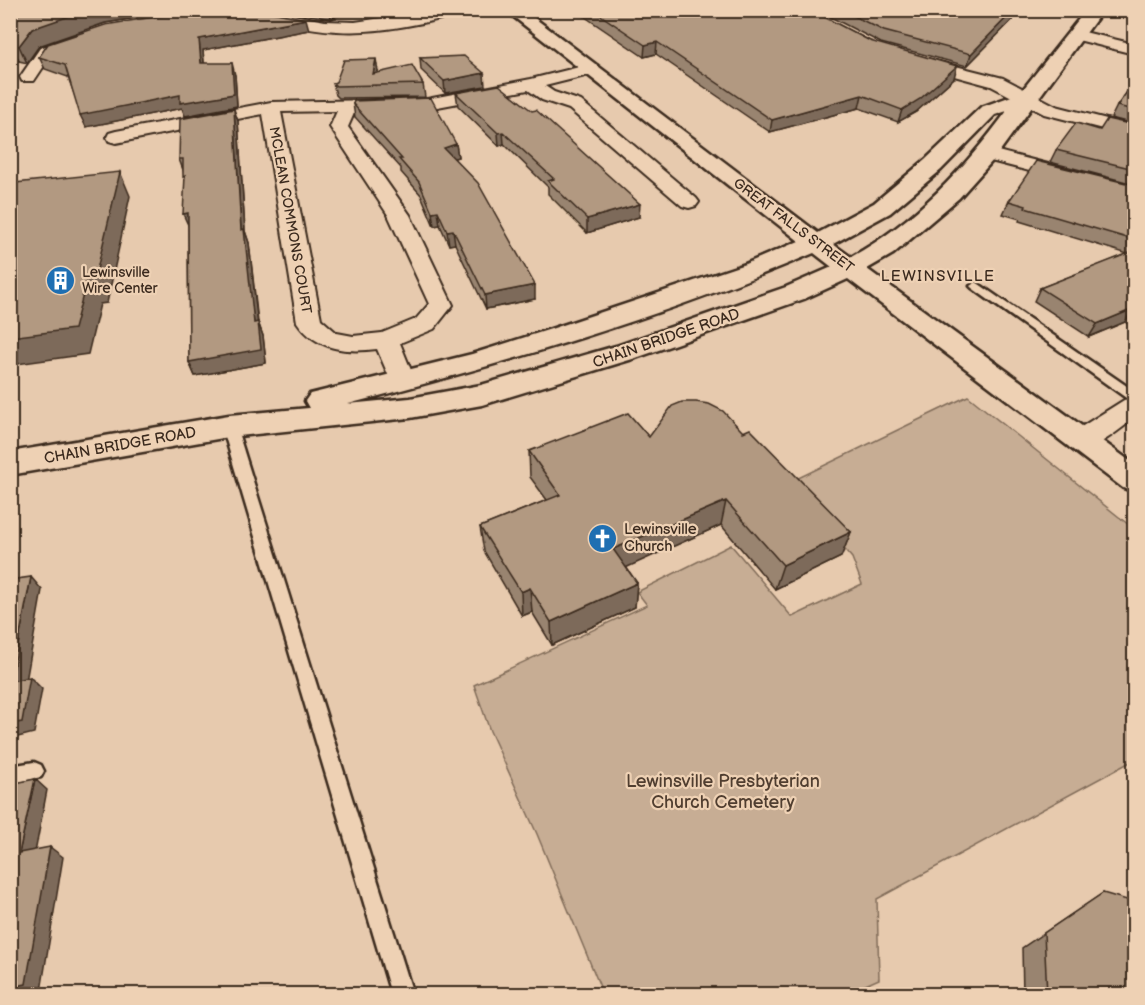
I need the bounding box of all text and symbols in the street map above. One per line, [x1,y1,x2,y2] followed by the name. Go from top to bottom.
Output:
[266,125,315,316] street label: MCLEAN COMMONS COURT
[730,174,858,277] street label: GREAT FALLS STREET
[45,264,77,296] building icon: Lewinsville Wire Center
[82,264,159,297] place label: Lewinsville Wire Center
[881,267,995,286] district label: LEWINSVILLE
[590,304,742,373] street label: CHAIN BRIDGE ROAD
[43,423,198,468] street label: CHAIN BRIDGE ROAD
[624,520,697,556] place label: Lewinsville Church
[587,522,619,554] church icon: Lewinsville Church
[626,771,820,813] park label: Lewinsville Presbyterian Church Cemetery

